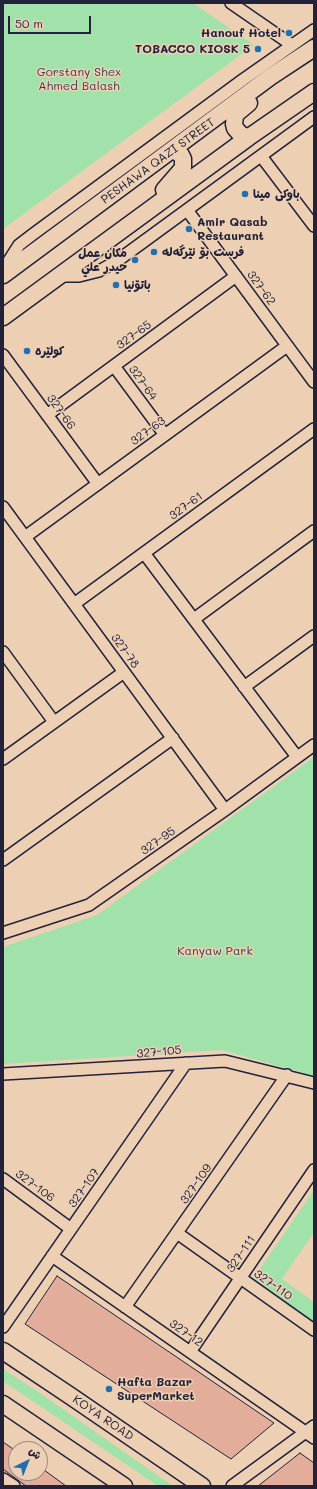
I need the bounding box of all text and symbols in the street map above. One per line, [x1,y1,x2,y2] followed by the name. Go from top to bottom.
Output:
[10,8,93,34] scale bar
[15,15,43,31] text: 50 m
[201,26,281,40] place label: Hanouf Hotel
[284,28,294,38] marker: Hanouf Hotel
[135,42,250,56] place label: TOBACCO KIOSK 5
[253,44,263,54] marker: TOBACCO KIOSK 5
[37,65,121,93] park label: Gorstany Shex Ahmed Balash
[98,115,218,207] street label: PESHAWA QAZI STREET
[253,187,300,201] place label: باوکی مینا
[240,189,250,199] marker: باوکی مینا
[197,215,268,243] place label: Amir Qasab Restaurant
[184,224,194,234] marker: Amir Qasab Restaurant
[162,245,244,259] place label: فرست بۆ نێرگەلە
[78,246,127,274] place label: مكان عمل حيدر علي
[149,247,159,257] marker: فرست بۆ نێرگەلە
[130,255,140,265] marker: مكان عمل حيدر علي
[244,268,278,308] street label: 327-62
[124,278,151,292] place label: باتۆنیا
[111,280,121,290] marker: باتۆنیا
[114,318,154,352] street label: 327-65
[35,344,64,358] place label: کولێرە
[22,346,32,356] marker: کولێرە
[125,363,161,403] street label: 327-64
[43,392,79,432] street label: 327-66
[128,413,168,449] street label: 327-63
[166,489,206,523] street label: 327-61
[108,631,142,671] street label: 327-78
[138,824,178,858] street label: 327-95
[177,944,253,958] park label: Kanyaw Park
[136,1043,182,1061] street label: 327-105
[177,1161,215,1207] street label: 327-109
[65,1165,103,1211] street label: 327-107
[12,1167,58,1205] street label: 327-106
[223,1233,259,1275] street label: 327-111
[251,1267,295,1303] street label: 327-110
[167,1316,205,1350] street label: 327-12
[117,1375,195,1403] place label: Hafta Bazar SuperMarket
[104,1384,114,1394] marker: Hafta Bazar SuperMarket
[70,1392,136,1444] street label: KOYA ROAD
[8,1441,48,1481] north arrow
[26,1443,45,1462] text: ش

